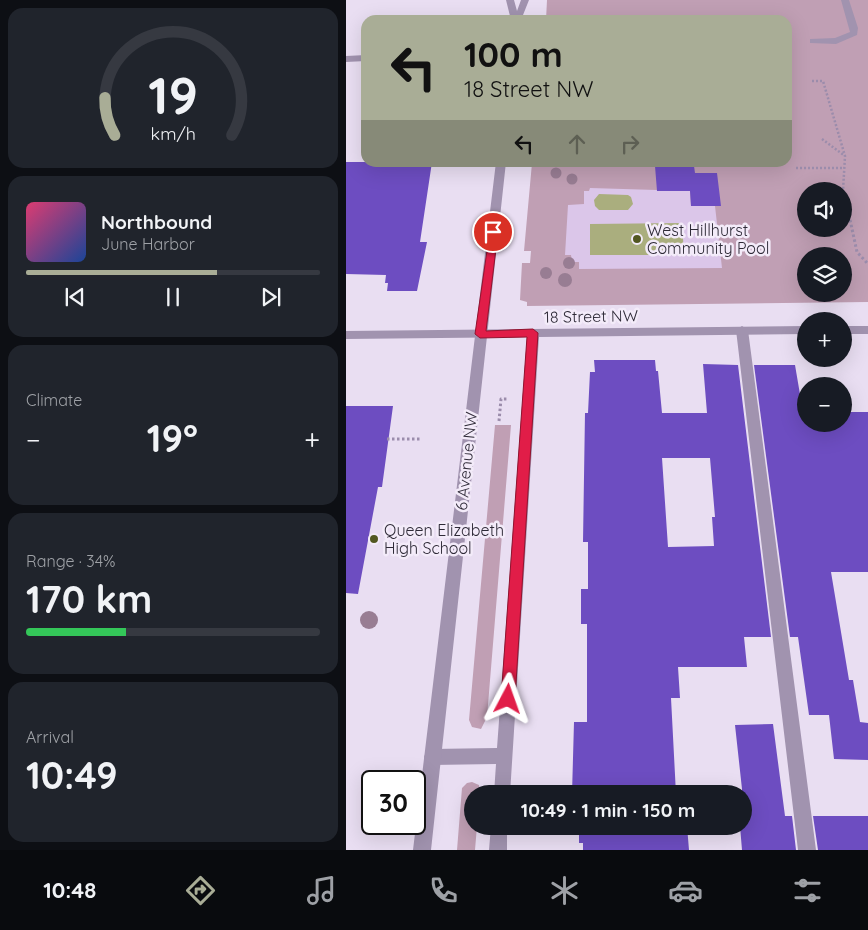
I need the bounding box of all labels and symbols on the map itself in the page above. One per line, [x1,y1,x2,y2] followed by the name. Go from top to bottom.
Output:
[472,211,514,253] pin
[647,220,769,258] place label: West Hillhurst Community Pool
[631,233,643,245] marker: West Hillhurst Community Pool
[544,305,638,327] street label: 18 Street NW
[451,411,481,511] street label: 6 Avenue NW
[384,520,504,558] place label: Queen Elizabeth High School
[368,533,380,545] marker: Queen Elizabeth High School
[481,672,533,724] position arrow
[361,770,426,835] speed limit sign: 30

